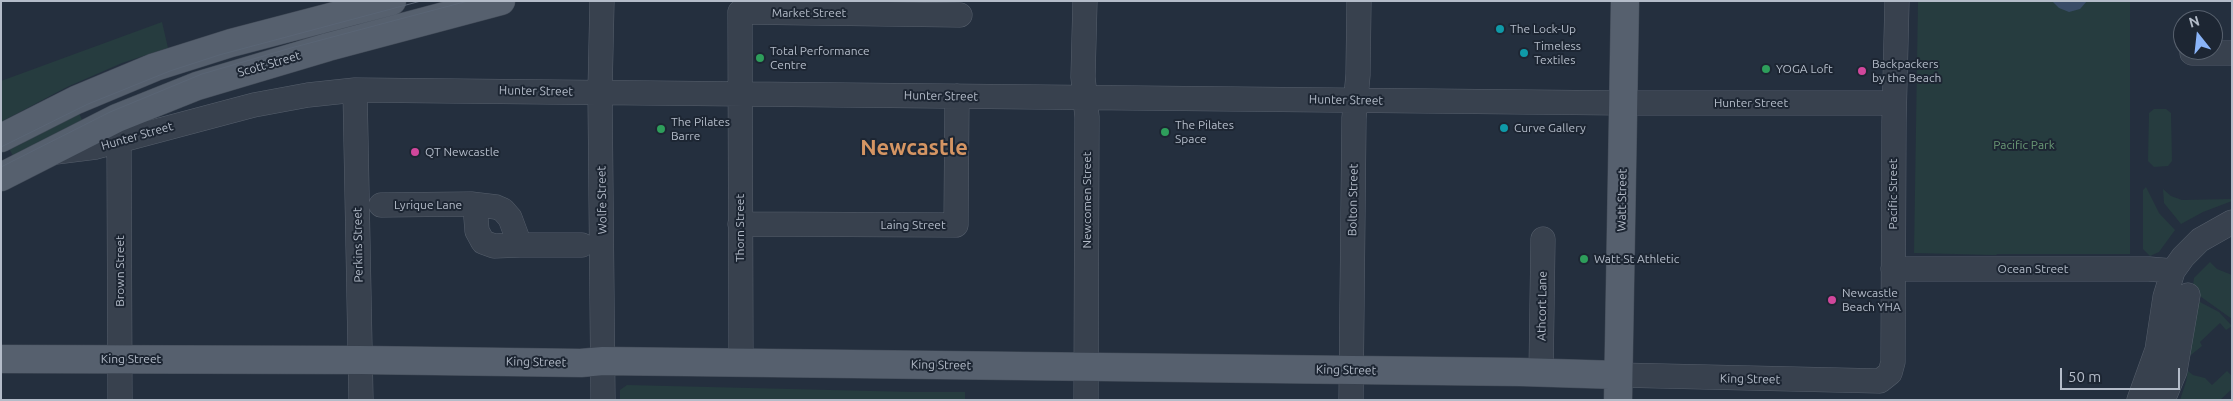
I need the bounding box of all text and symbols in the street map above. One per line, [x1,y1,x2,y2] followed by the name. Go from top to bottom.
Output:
[772,6,846,20] street label: Market Street
[2173,10,2223,60] north arrow
[2187,12,2201,31] text: N
[1510,22,1576,36] place label: The Lock-Up
[1494,23,1506,35] marker: The Lock-Up
[1534,39,1581,67] place label: Timeless Textiles
[770,44,870,72] place label: Total Performance Centre
[1518,47,1530,59] marker: Timeless Textiles
[236,48,302,80] street label: Scott Street
[754,52,766,64] marker: Total Performance Centre
[1872,57,1941,85] place label: Backpackers by the Beach
[1776,62,1833,76] place label: YOGA Loft
[1760,63,1772,75] marker: YOGA Loft
[1856,65,1868,77] marker: Backpackers by the Beach
[499,83,573,99] street label: Hunter Street
[904,88,978,104] street label: Hunter Street
[1309,92,1383,108] street label: Hunter Street
[1714,96,1788,110] street label: Hunter Street
[671,115,730,143] place label: The Pilates Barre
[1175,118,1234,146] place label: The Pilates Space
[99,119,175,153] street label: Hunter Street
[1514,121,1586,135] place label: Curve Gallery
[1498,122,1510,134] marker: Curve Gallery
[655,123,667,135] marker: The Pilates Barre
[1159,126,1171,138] marker: The Pilates Space
[860,135,968,161] district label: Newcastle
[1993,138,2055,152] park label: Pacific Park
[425,145,499,159] place label: QT Newcastle
[409,146,421,158] marker: QT Newcastle
[1080,151,1094,249] street label: Newcomen Street
[1886,158,1900,230] street label: Pacific Street
[1345,164,1361,236] street label: Bolton Street
[594,166,610,234] street label: Wolfe Street
[1614,169,1630,231] street label: Watt Street
[733,194,747,262] street label: Thorn Street
[394,198,462,212] street label: Lyrique Lane
[350,207,366,283] street label: Perkins Street
[880,218,946,232] street label: Laing Street
[113,235,127,307] street label: Brown Street
[1594,252,1679,266] place label: Watt St Athletic
[1578,253,1590,265] marker: Watt St Athletic
[1998,262,2068,276] street label: Ocean Street
[1534,271,1550,341] street label: Athcort Lane
[1842,286,1901,314] place label: Newcastle Beach YHA
[1826,294,1838,306] marker: Newcastle Beach YHA
[101,352,161,366] street label: King Street
[506,354,566,370] street label: King Street
[911,357,971,373] street label: King Street
[2063,358,2183,390] scale bar
[1316,362,1376,378] street label: King Street
[2068,368,2101,385] text: 50 m
[1720,371,1780,387] street label: King Street

